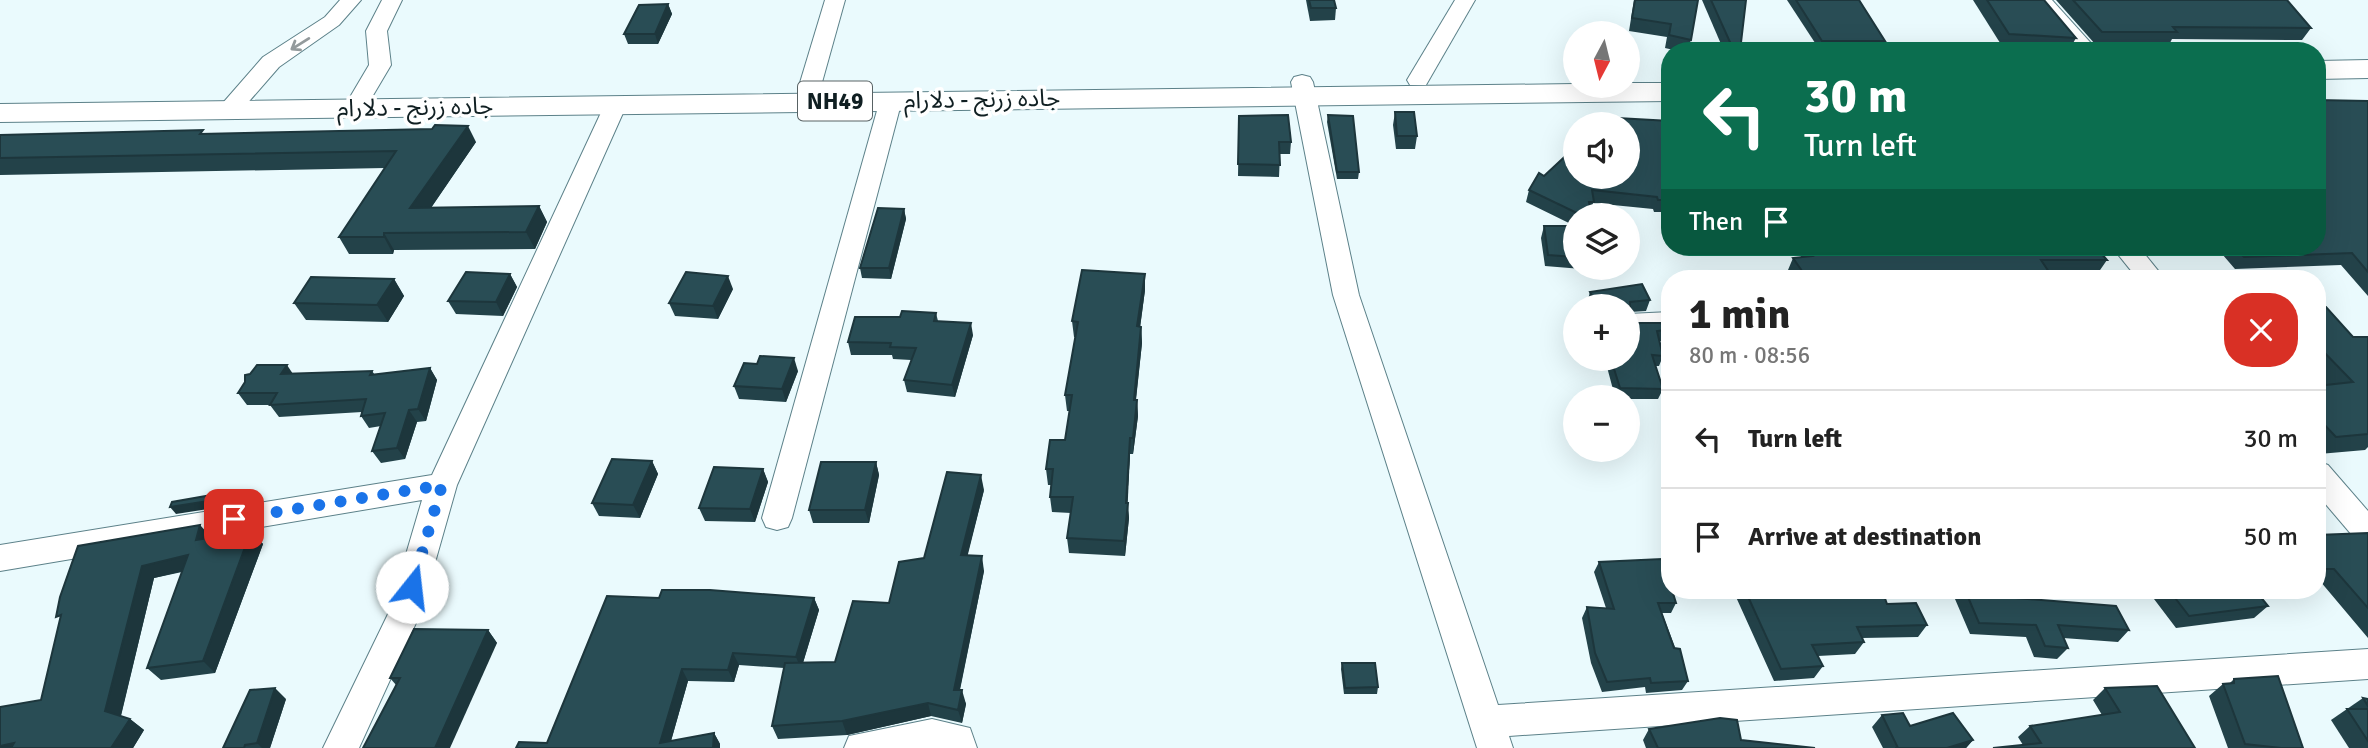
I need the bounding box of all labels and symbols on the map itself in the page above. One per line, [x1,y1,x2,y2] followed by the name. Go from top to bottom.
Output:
[1563,21,1640,98] north arrow
[290,37,310,51] one-way arrow
[798,82,872,120] road number: NH49
[904,83,1061,118] street label: جاده زرنج - دلارام
[337,91,494,126] street label: جاده زرنج - دلارام
[204,489,264,549] pin
[375,550,449,624] position arrow

